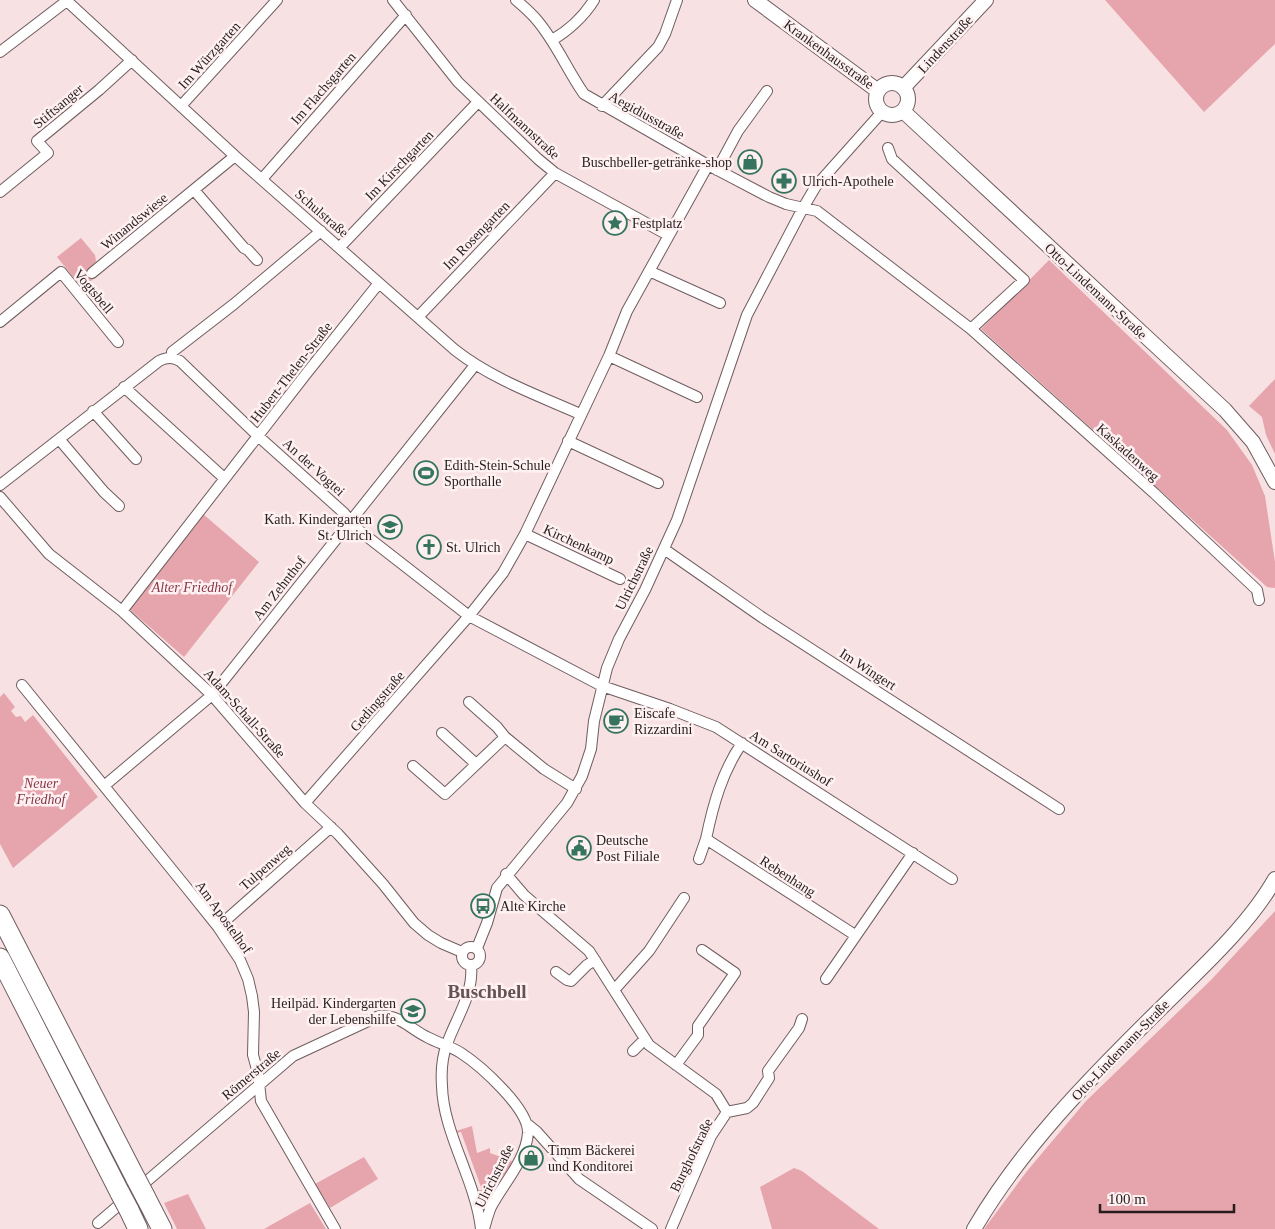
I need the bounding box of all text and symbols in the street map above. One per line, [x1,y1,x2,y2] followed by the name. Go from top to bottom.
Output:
[915,12,976,76] street label: Lindenstraße
[781,17,877,92] street label: Krankenhausstraße
[175,19,243,92] street label: Im Würzgarten
[288,49,359,127] street label: Im Flachsgarten
[30,81,87,132] street label: Stiftsanger
[606,89,687,142] street label: Aegidiusstraße
[487,90,562,162] street label: Halfmannstraße
[362,127,436,203] street label: Im Kirschgarten
[737,149,763,175] shop icon: Buschbeller-getränke-shop
[581,155,732,170] place label: Buschbeller-getränke-shop
[771,168,797,194] pharmacy icon: Ulrich-Apothele
[802,174,894,189] place label: Ulrich-Apothele
[292,186,351,240] street label: Schulstraße
[98,190,171,253] street label: Winandswiese
[440,198,513,273] street label: Im Rosengarten
[602,210,628,236] place icon: Festplatz
[632,216,683,231] place label: Festplatz
[1042,240,1150,342] street label: Otto-Lindemann-Straße
[71,266,116,316] street label: Vogtsbell
[248,319,335,425] street label: Hubert-Thelen-Straße
[1093,421,1162,484] street label: Kaskadenweg
[280,436,348,499] street label: An der Vogtei
[444,458,551,489] place label: Edith-Stein-Schule Sporthalle
[413,460,439,486] sports icon: Edith-Stein-Schule Sporthalle
[264,512,372,543] place label: Kath. Kindergarten St. Ulrich
[377,514,403,540] school or university icon: Kath. Kindergarten St. Ulrich
[541,522,616,567] street label: Kirchenkamp
[416,534,442,560] church icon: St. Ulrich
[446,540,500,555] place label: St. Ulrich
[613,544,656,613] street label: Ulrichstraße
[250,554,309,623] street label: Am Zehnthof
[151,580,234,595] park label: Alter Friedhof
[837,646,899,693] street label: Im Wingert
[201,666,288,761] street label: Adam-Schall-Straße
[347,668,408,734] street label: Gedingstraße
[634,706,692,737] place label: Eiscafe Rizzardini
[603,708,629,734] cafe icon: Eiscafe Rizzardini
[747,727,835,790] street label: Am Sartoriushof
[16,776,68,807] park label: Neuer Friedhof
[596,833,659,864] place label: Deutsche Post Filiale
[566,835,592,861] public building icon: Deutsche Post Filiale
[237,841,294,894] street label: Tulpenweg
[757,853,818,900] street label: Rebenhang
[192,878,255,957] street label: Am Apostelhof
[470,893,496,919] bus stop icon: Alte Kirche
[500,899,566,914] place label: Alte Kirche
[447,981,527,1002] district label: Buschbell
[271,996,396,1027] place label: Heilpäd. Kindergarten der Lebenshilfe
[1069,997,1172,1104] street label: Otto-Lindemann-Straße
[400,998,426,1024] school or university icon: Heilpäd. Kindergarten der Lebenshilfe
[219,1046,284,1103] street label: Römerstraße
[667,1116,716,1194] street label: Burghofstraße
[472,1142,517,1210] street label: Ulrichstraße
[548,1143,635,1174] place label: Timm Bäckerei und Konditorei
[518,1145,544,1171] shop icon: Timm Bäckerei und Konditorei
[1100,1182,1234,1214] scale bar
[1108,1191,1146,1207] text: 100 m

